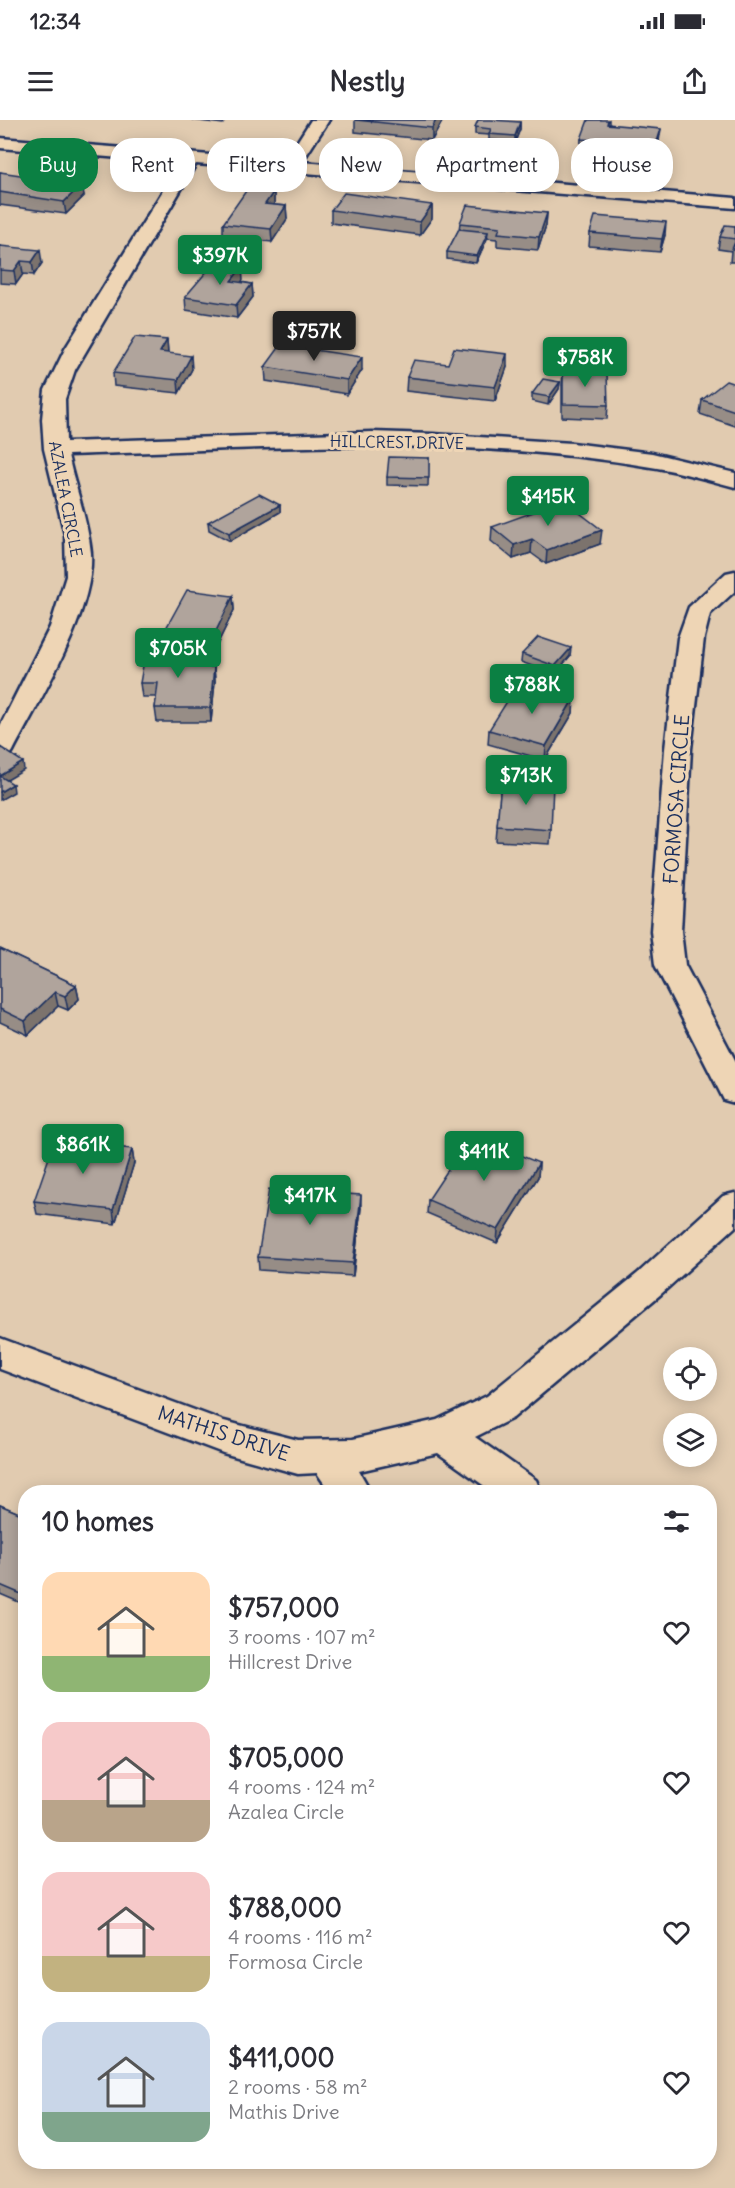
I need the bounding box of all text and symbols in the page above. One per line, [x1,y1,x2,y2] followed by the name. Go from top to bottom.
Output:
[30,7,81,35] text: 12:34
[330,64,405,98] text: Nestly
[24,65,57,98] icon: menu
[678,65,711,98] icon: share
[18,138,98,192] chip: Buy
[110,138,195,192] chip: Rent
[207,138,307,192] chip: Filters
[319,138,403,192] chip: New
[415,138,559,192] chip: Apartment
[571,138,673,192] chip: House
[178,235,262,286] pin: $397K
[192,242,248,267] text: $397K
[272,311,356,362] pin: $757K
[287,318,341,343] text: $757K
[543,337,627,388] pin: $758K
[557,344,613,369] text: $758K
[330,431,464,453] street label: HILLCREST DRIVE
[45,439,87,559] street label: AZALEA CIRCLE
[506,476,590,527] pin: $415K
[521,483,575,508] text: $415K
[136,628,220,679] pin: $705K
[149,635,207,660] text: $705K
[490,664,574,715] pin: $788K
[504,671,560,696] text: $788K
[658,713,694,885] street label: FORMOSA CIRCLE
[484,755,568,806] pin: $713K
[500,762,552,787] text: $713K
[41,1124,125,1175] pin: $861K
[56,1131,110,1156] text: $861K
[442,1131,526,1182] pin: $411K
[459,1138,509,1163] text: $411K
[268,1175,352,1226] pin: $417K
[284,1182,336,1207] text: $417K
[663,1347,717,1467] map controls
[663,1347,717,1401] button: locate
[155,1400,293,1466] street label: MATHIS DRIVE
[663,1413,717,1467] button: layers
[42,1505,154,1538] text: 10 homes
[660,1505,693,1538] icon: filters
[228,1591,340,1624] text: $757,000
[90,1596,162,1668] icon: home
[660,1616,693,1649] icon: heart
[228,1624,376,1649] text: 3 rooms · 107 m²
[228,1649,352,1674] text: Hillcrest Drive
[228,1741,344,1774] text: $705,000
[90,1746,162,1818] icon: home
[660,1766,693,1799] icon: heart
[228,1774,375,1799] text: 4 rooms · 124 m²
[228,1799,344,1824] text: Azalea Circle
[228,1891,342,1924] text: $788,000
[90,1896,162,1968] icon: home
[660,1916,693,1949] icon: heart
[228,1924,373,1949] text: 4 rooms · 116 m²
[228,1949,363,1974] text: Formosa Circle
[228,2041,335,2074] text: $411,000
[90,2046,162,2118] icon: home
[660,2066,693,2099] icon: heart
[228,2074,368,2099] text: 2 rooms · 58 m²
[228,2099,339,2124] text: Mathis Drive

